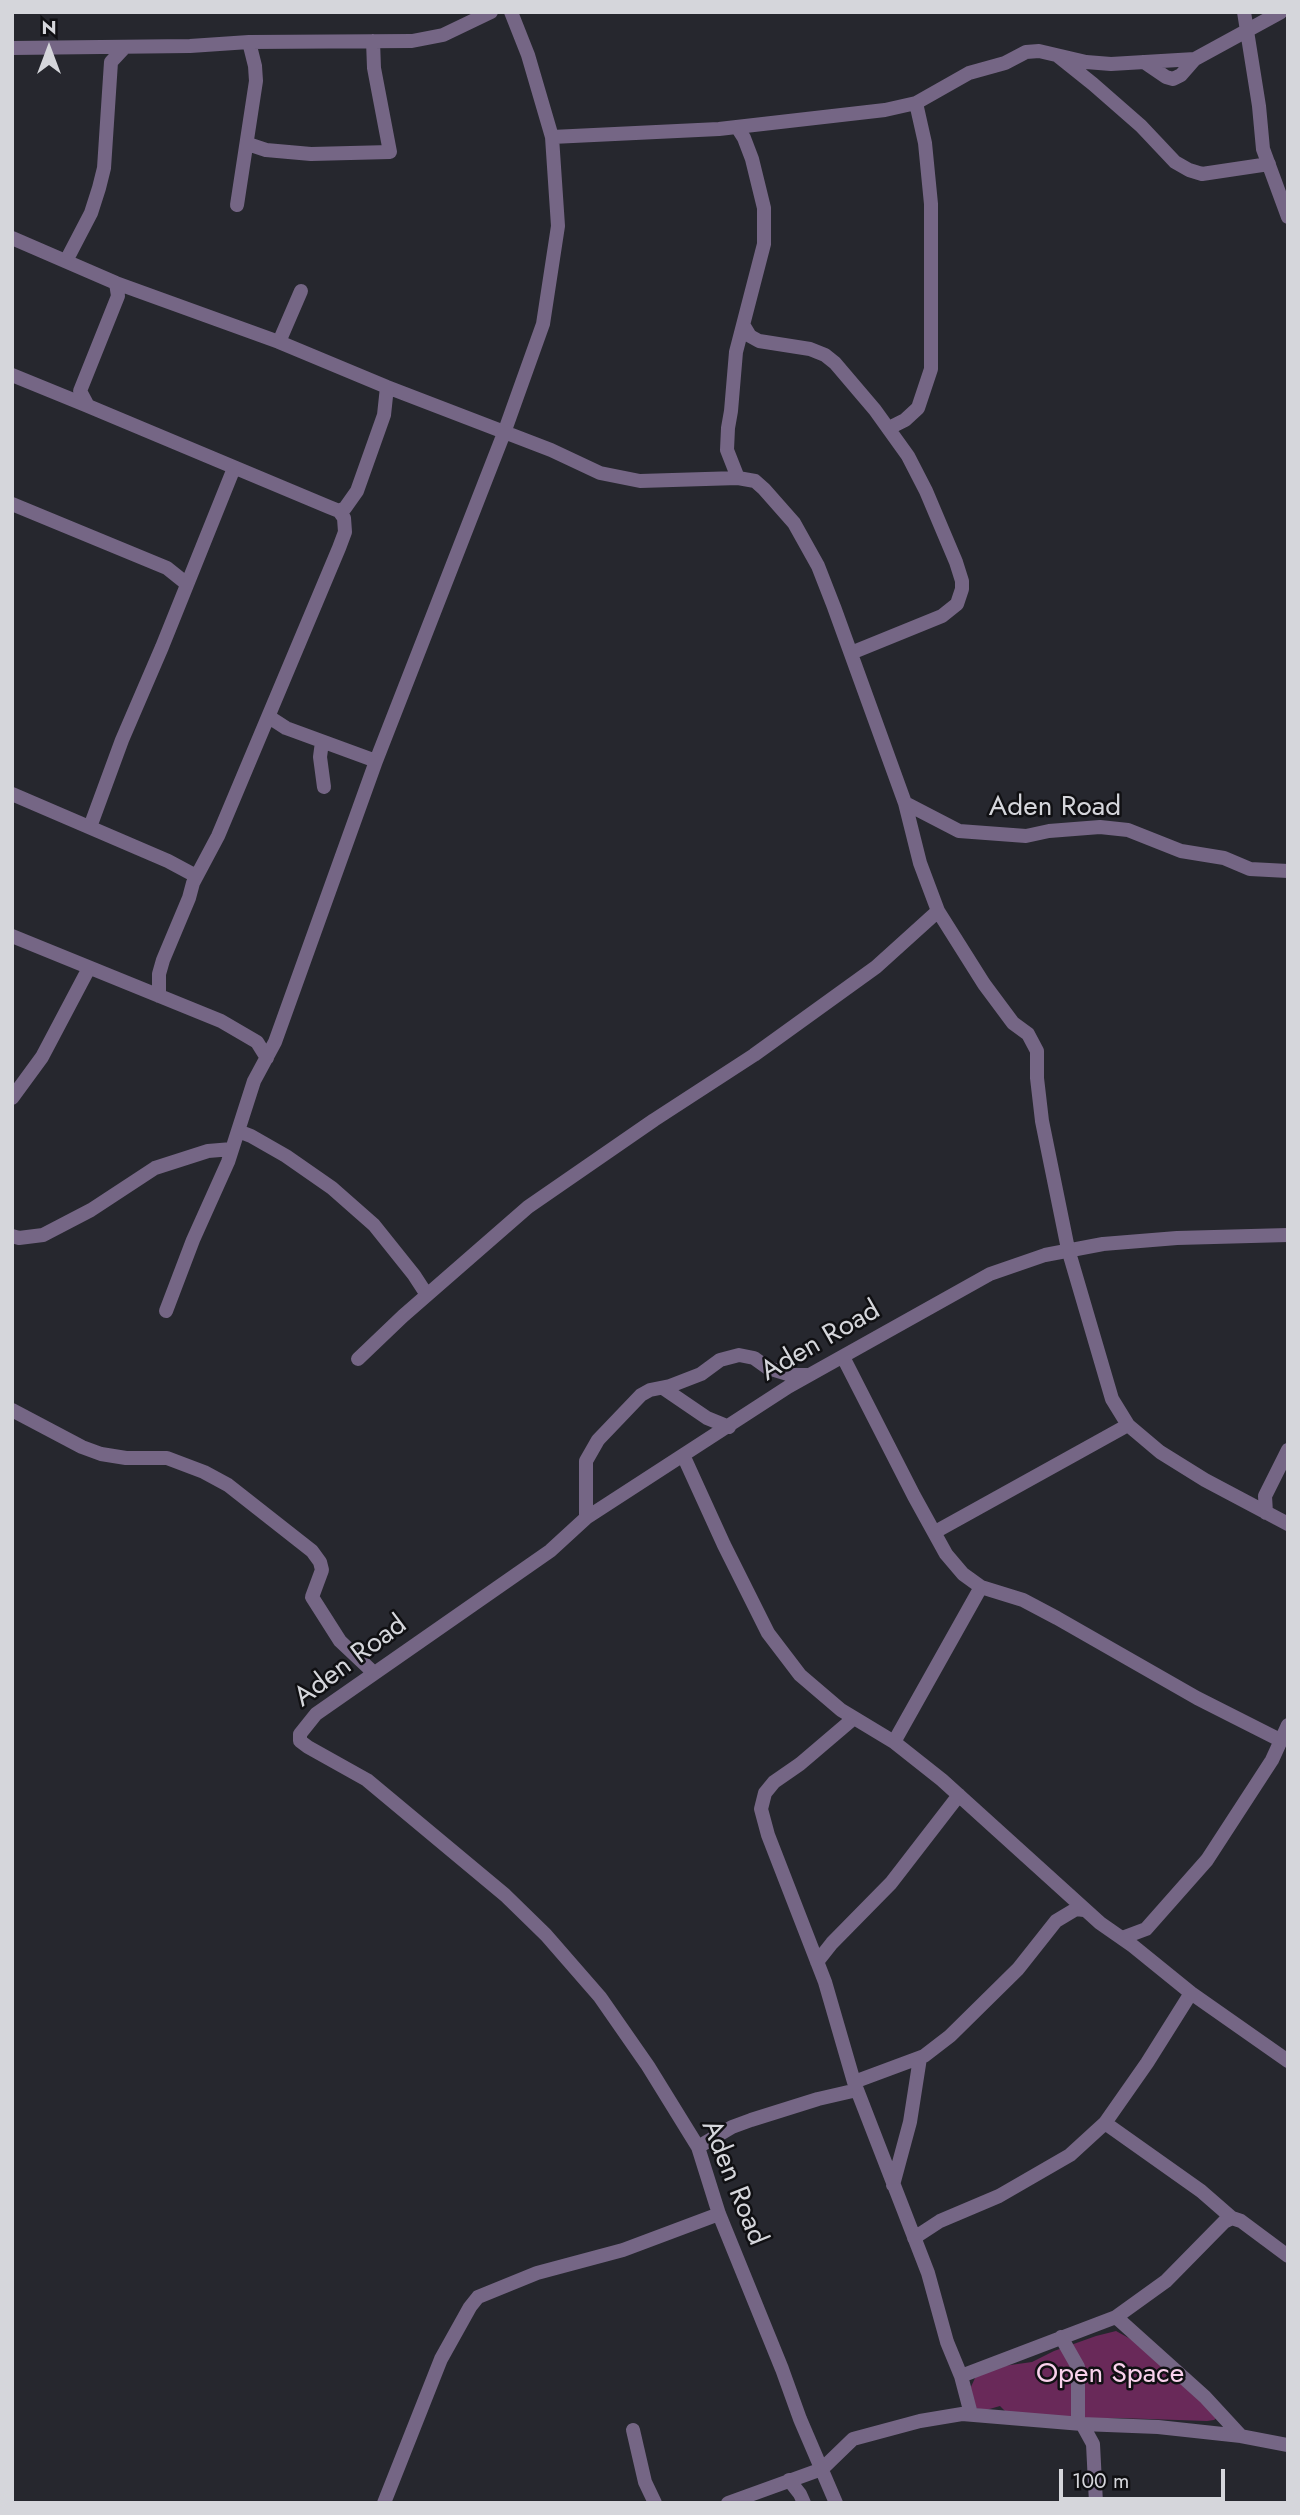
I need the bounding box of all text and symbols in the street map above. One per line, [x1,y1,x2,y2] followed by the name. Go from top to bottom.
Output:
[14,14,84,84] north arrow
[41,14,57,41] text: N
[989,791,1121,825] street label: Aden Road
[755,1294,887,1390] street label: Aden Road
[288,1609,414,1715] street label: Aden Road
[693,2115,773,2251] street label: Aden Road
[1036,2358,1184,2392] park label: Open Space
[1062,2456,1228,2500] scale bar
[1072,2466,1129,2496] text: 100 m

